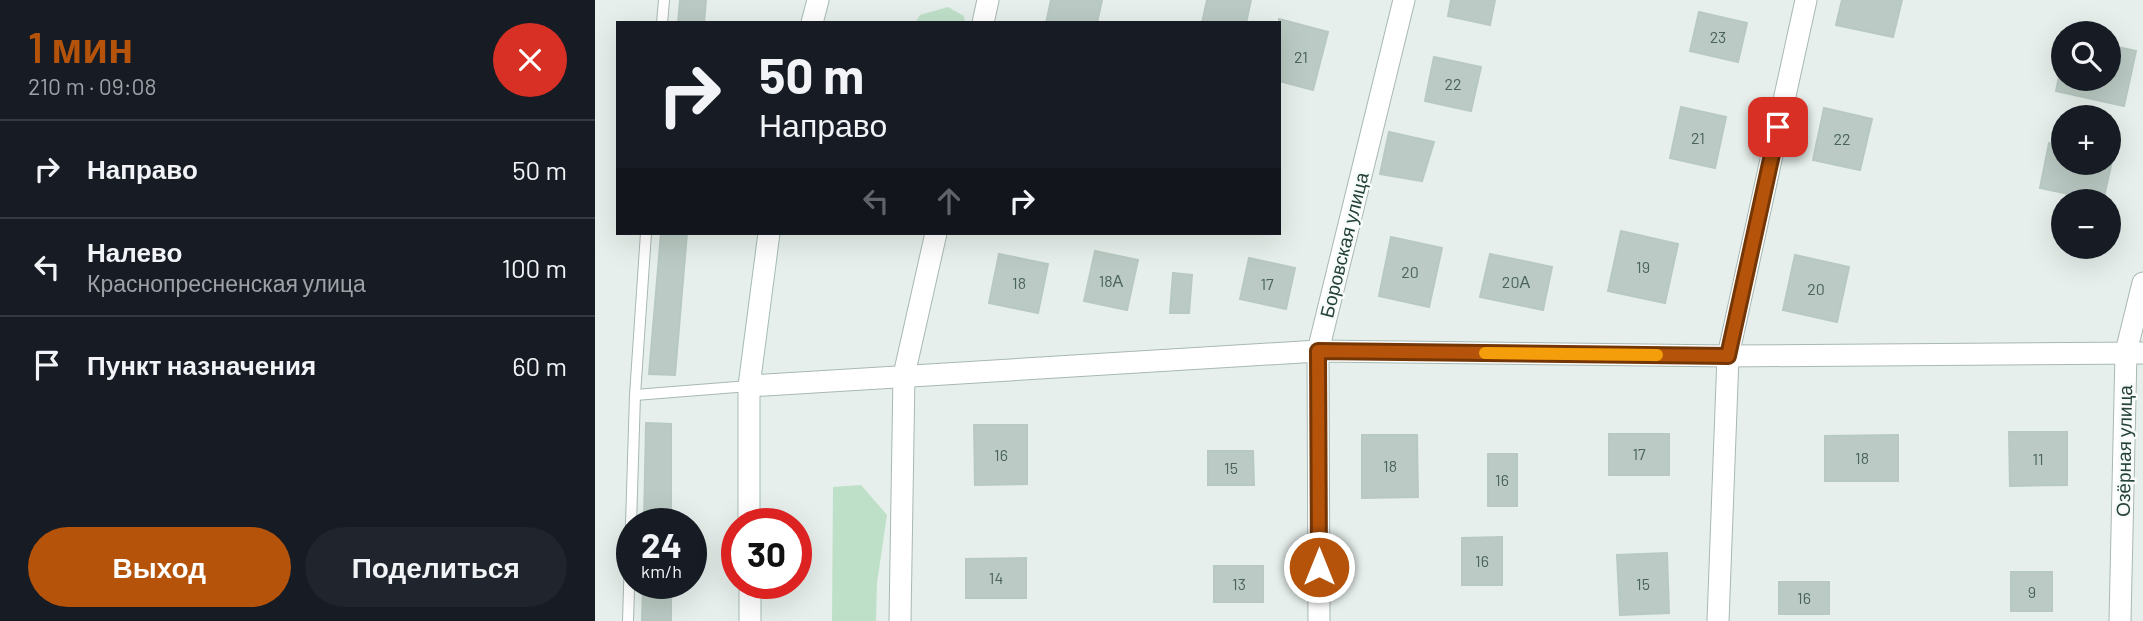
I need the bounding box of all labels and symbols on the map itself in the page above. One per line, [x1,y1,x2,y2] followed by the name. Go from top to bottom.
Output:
[1710,27,1726,46] house number: 23
[1294,47,1308,66] house number: 21
[1444,74,1462,93] house number: 22
[1748,97,1808,157] pin
[1691,128,1705,147] house number: 21
[1833,129,1851,148] house number: 22
[1314,169,1373,320] street label: Боровская улица
[1636,257,1650,276] house number: 19
[1401,262,1419,281] house number: 20
[1099,271,1124,290] house number: 18А
[1502,272,1530,291] house number: 20А
[1012,273,1026,292] house number: 18
[1260,274,1274,293] house number: 17
[1807,279,1825,298] house number: 20
[2111,384,2136,517] street label: Озёрная улица
[1632,444,1646,463] house number: 17
[994,445,1008,464] house number: 16
[1855,448,1869,467] house number: 18
[2032,449,2044,468] house number: 11
[1383,456,1397,475] house number: 18
[1224,458,1238,477] house number: 15
[1495,470,1509,489] house number: 16
[721,508,812,599] speed limit sign: 30
[1282,530,1356,604] position arrow
[1475,551,1489,570] house number: 16
[989,568,1003,587] house number: 14
[1232,574,1246,593] house number: 13
[1636,574,1650,593] house number: 15
[2028,582,2036,601] house number: 9
[1797,588,1811,607] house number: 16

